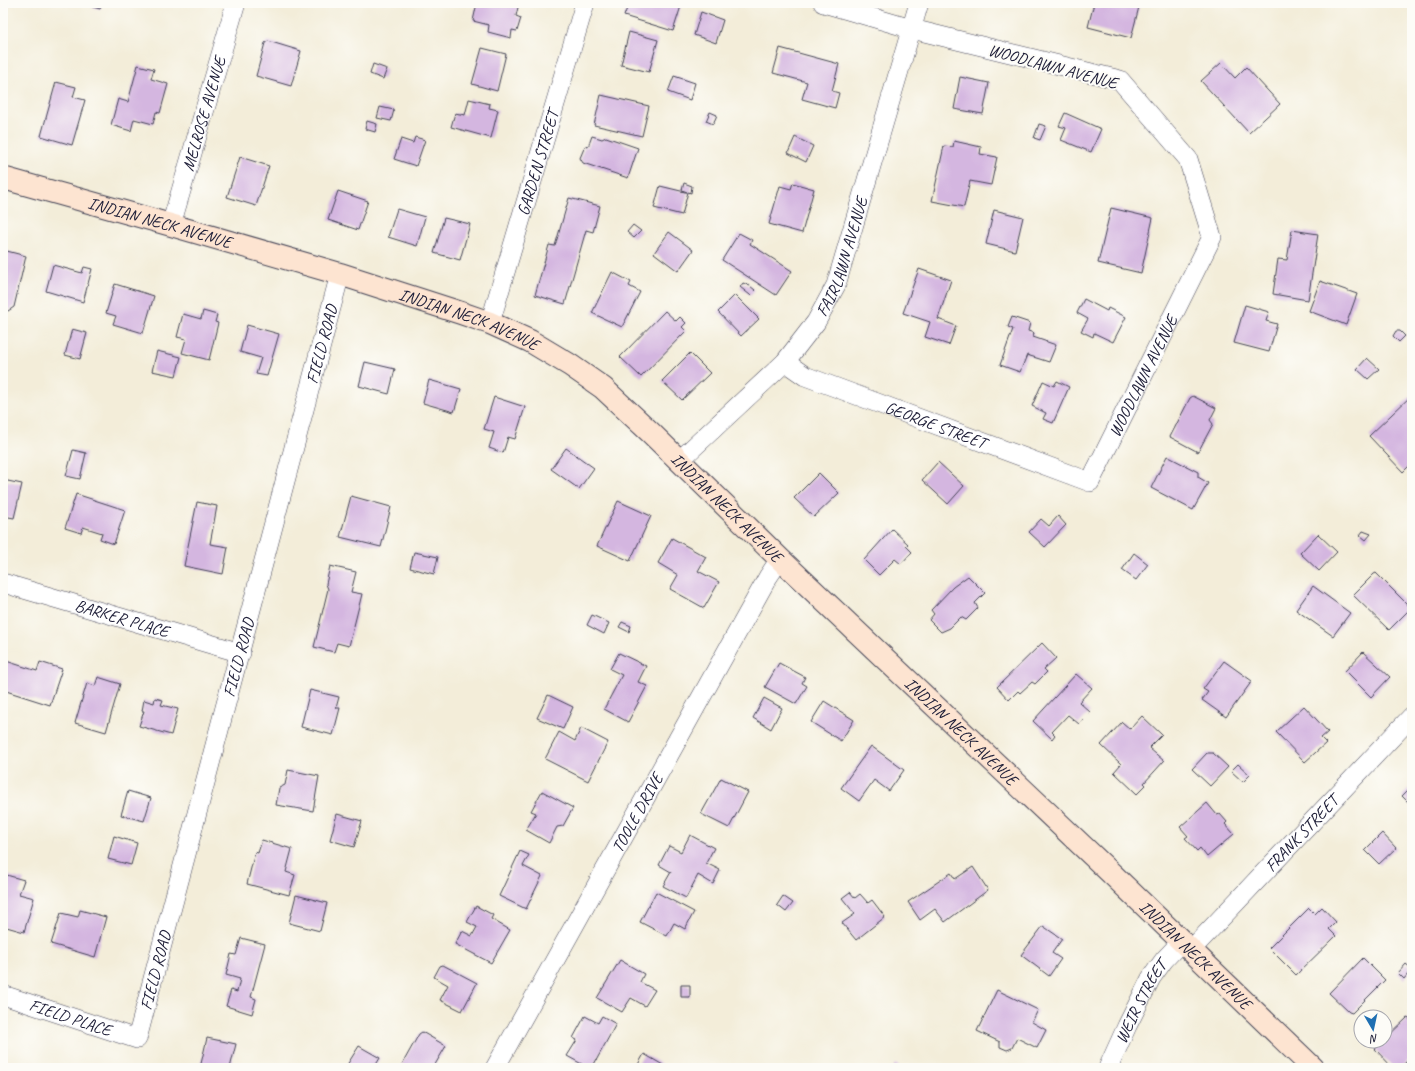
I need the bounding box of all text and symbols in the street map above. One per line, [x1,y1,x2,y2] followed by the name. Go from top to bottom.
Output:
[986,39,1122,94] street label: WOODLAWN AVENUE
[177,52,231,173] street label: MELROSE AVENUE
[513,104,565,218] street label: GARDEN STREET
[86,192,236,254] street label: INDIAN NECK AVENUE
[811,193,873,320] street label: FAIRLAWN AVENUE
[396,284,545,356] street label: INDIAN NECK AVENUE
[301,301,343,386] street label: FIELD ROAD
[1104,310,1183,440] street label: WOODLAWN AVENUE
[882,397,992,455] street label: GEORGE STREET
[666,448,789,569] street label: INDIAN NECK AVENUE
[73,595,173,643] street label: BARKER PLACE
[218,615,260,699] street label: FIELD ROAD
[900,673,1024,792] street label: INDIAN NECK AVENUE
[607,768,669,856] street label: TOOLE DRIVE
[1261,788,1346,876] street label: FRANK STREET
[1135,896,1258,1016] street label: INDIAN NECK AVENUE
[135,928,176,1012] street label: FIELD ROAD
[1111,953,1174,1046] street label: WEIR STREET
[27,994,116,1041] street label: FIELD PLACE
[1353,1009,1393,1049] north arrow
[1368,1031,1379,1047] text: N

